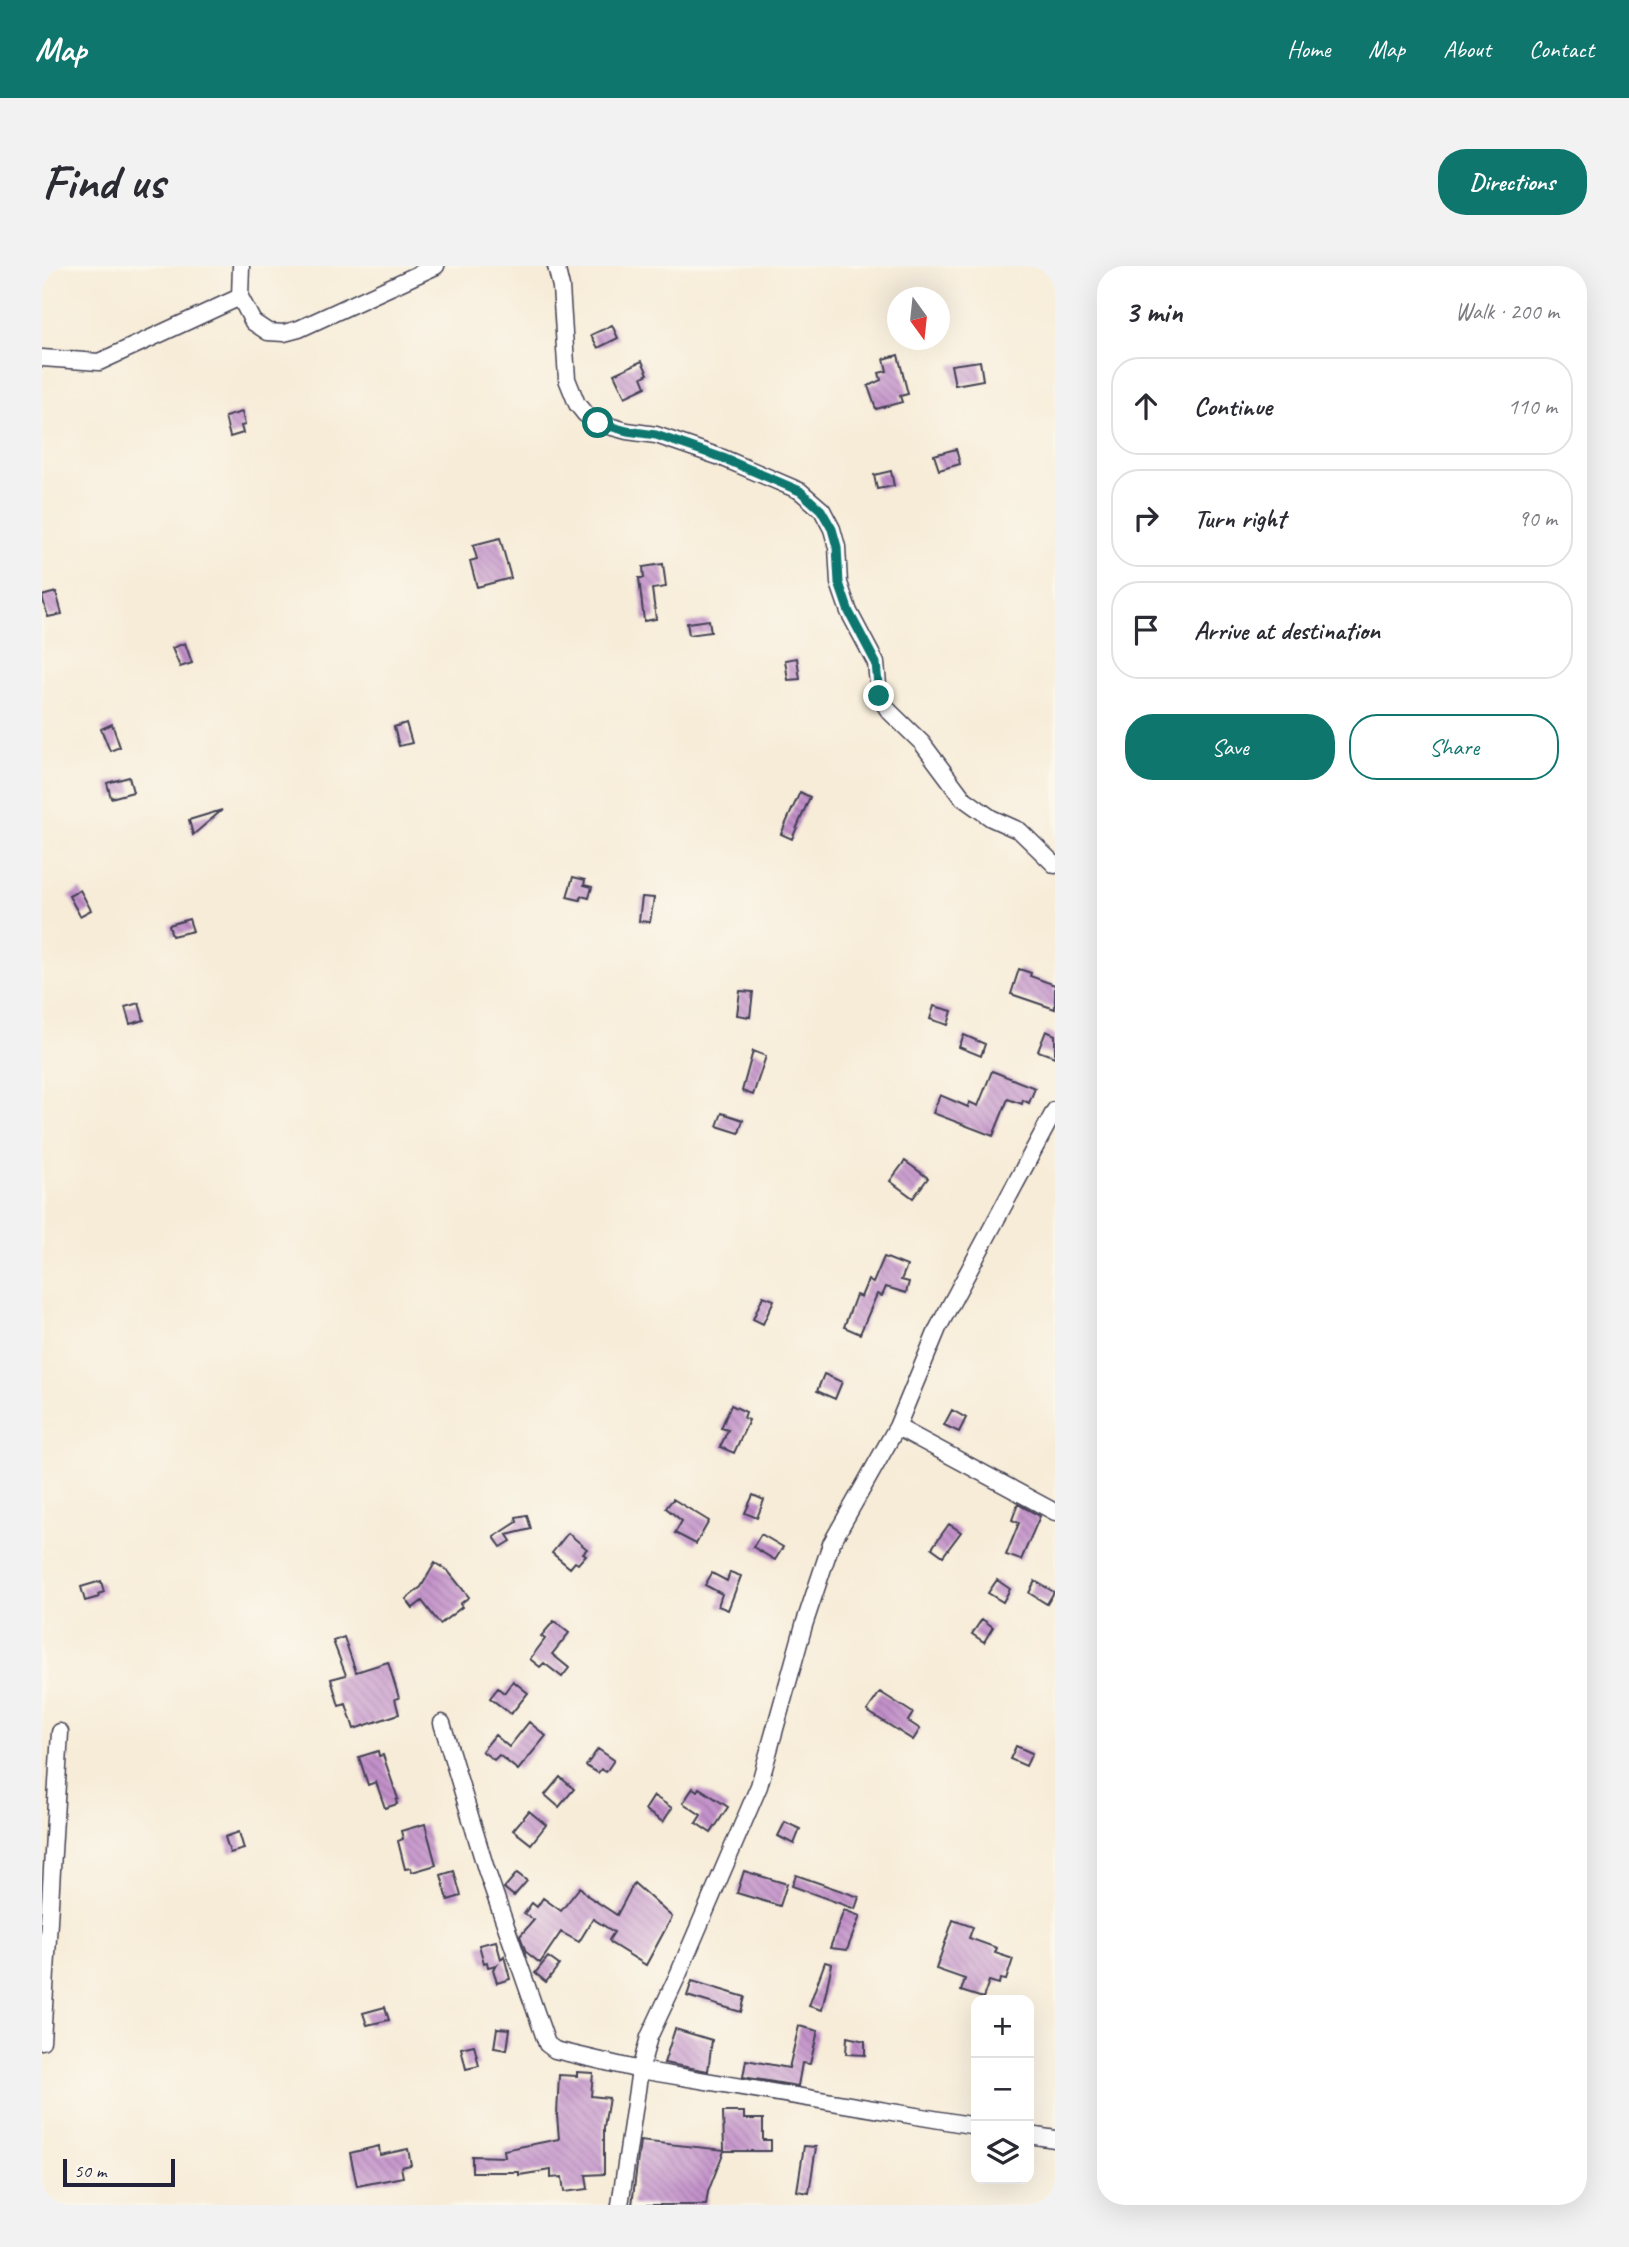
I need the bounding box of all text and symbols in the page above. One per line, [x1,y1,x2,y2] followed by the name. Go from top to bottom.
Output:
[35,28,86,70] text: Map
[1287,34,1330,64] text: Home
[1368,34,1405,64] text: Map
[1443,34,1491,64] text: About
[1529,34,1594,64] text: Contact
[1438,149,1587,215] button: Directions
[42,151,164,213] text: Find us
[887,287,950,350] north arrow
[1125,293,1182,331] text: 3 min
[1455,297,1559,326] text: Walk · 200 m
[1127,387,1165,425] icon: ahead
[1194,390,1272,423] text: Continue
[1508,392,1557,421] text: 110 m
[582,407,613,438] route start
[1127,499,1165,537] icon: right
[1194,502,1285,535] text: Turn right
[1518,504,1557,533] text: 90 m
[1127,611,1165,649] icon: arrive
[1194,614,1380,647] text: Arrive at destination
[863,680,894,711] route end
[1125,714,1335,780] button: Save
[1349,714,1559,780] button: Share
[971,1995,1034,2184] map controls
[971,1995,1034,2058] button: +
[971,2058,1034,2121] button: −
[971,2121,1034,2184] button: layers
[63,2156,175,2188] scale bar
[74,2159,106,2183] text: 50 m

